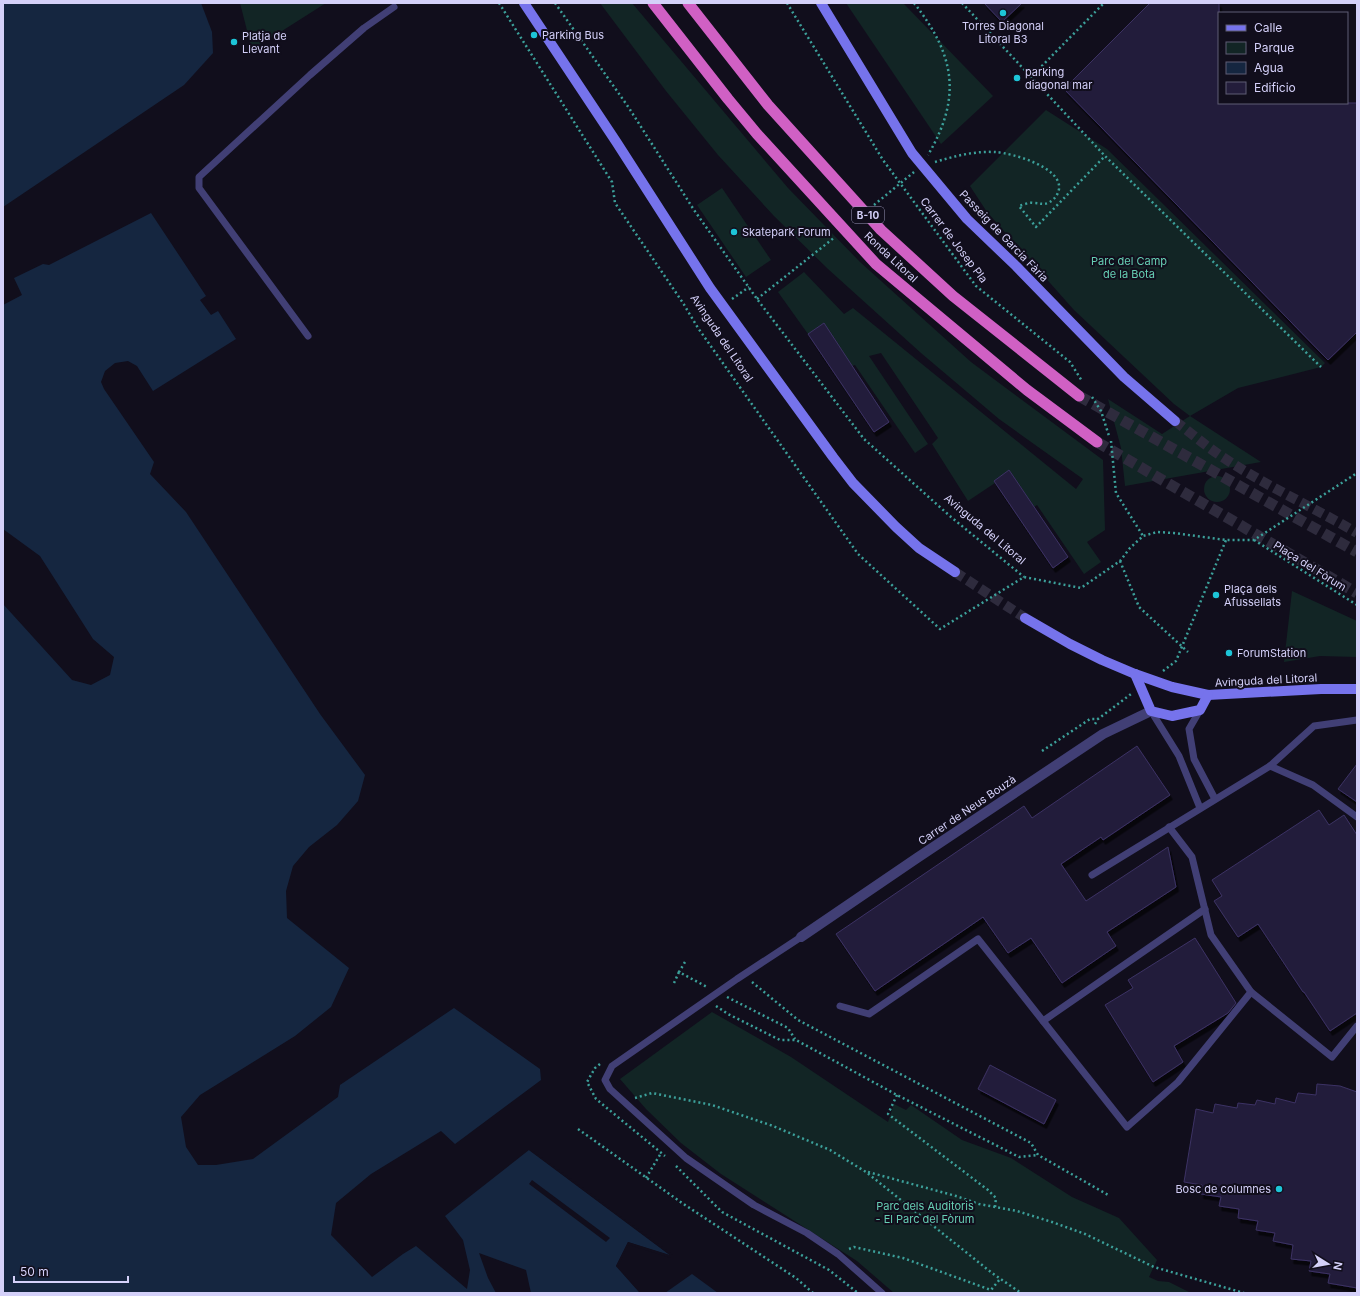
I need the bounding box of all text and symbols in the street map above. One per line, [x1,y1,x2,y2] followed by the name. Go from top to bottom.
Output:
[998,8,1008,18] marker: Torres Diagonal Litoral B3
[1218,12,1348,104] legend
[962,19,1044,46] place label: Torres Diagonal Litoral B3
[1254,20,1282,35] text: Calle
[542,28,604,42] place label: Parking Bus
[242,29,287,56] place label: Platja de Llevant
[529,30,539,40] marker: Parking Bus
[229,37,239,47] marker: Platja de Llevant
[1254,40,1294,55] text: Parque
[1254,60,1283,75] text: Agua
[1025,65,1092,92] place label: parking diagonal mar
[1012,73,1022,83] marker: parking diagonal mar
[1254,80,1296,95] text: Edificio
[957,187,1051,285] street label: Passeig de Garcia Fària
[917,195,991,285] street label: Carrer de Josep Pla
[852,207,884,223] road number: B-10
[742,225,831,239] place label: Skatepark Forum
[729,227,739,237] marker: Skatepark Forum
[861,229,921,285] street label: Ronda Litoral
[1091,254,1167,281] park label: Parc del Camp de la Bota
[688,292,756,384] street label: Avinguda del Litoral
[941,491,1029,567] street label: Avinguda del Litoral
[1271,538,1349,594] street label: Plaça del Fòrum
[1224,582,1281,609] place label: Plaça dels Afussellats
[1211,590,1221,600] marker: Plaça dels Afussellats
[1237,646,1306,660] place label: ForumStation
[1224,648,1234,658] marker: ForumStation
[1215,670,1317,690] street label: Avinguda del Litoral
[915,772,1019,848] street label: Carrer de Neus Bouzà
[1175,1182,1271,1196] place label: Bosc de columnes
[1274,1184,1284,1194] marker: Bosc de columnes
[876,1199,974,1226] park label: Parc dels Auditoris - El Parc del Fòrum
[1308,1244,1348,1284] north arrow
[14,1258,128,1284] scale bar
[1330,1260,1345,1271] text: N
[20,1264,49,1279] text: 50 m

